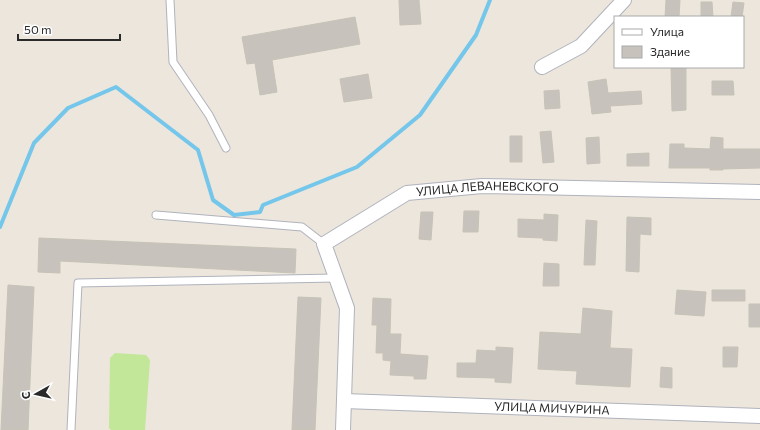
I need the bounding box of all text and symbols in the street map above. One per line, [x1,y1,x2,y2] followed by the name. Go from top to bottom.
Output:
[18,16,120,42] scale bar
[614,16,744,68] legend
[24,22,52,36] text: 50 m
[650,24,684,38] text: Улица
[650,44,690,58] text: Здание
[415,178,559,198] street label: УЛИЦА ЛЕВАНЕВСКОГО
[16,374,56,414] north arrow
[19,390,33,400] text: С
[494,398,610,417] street label: УЛИЦА МИЧУРИНА

